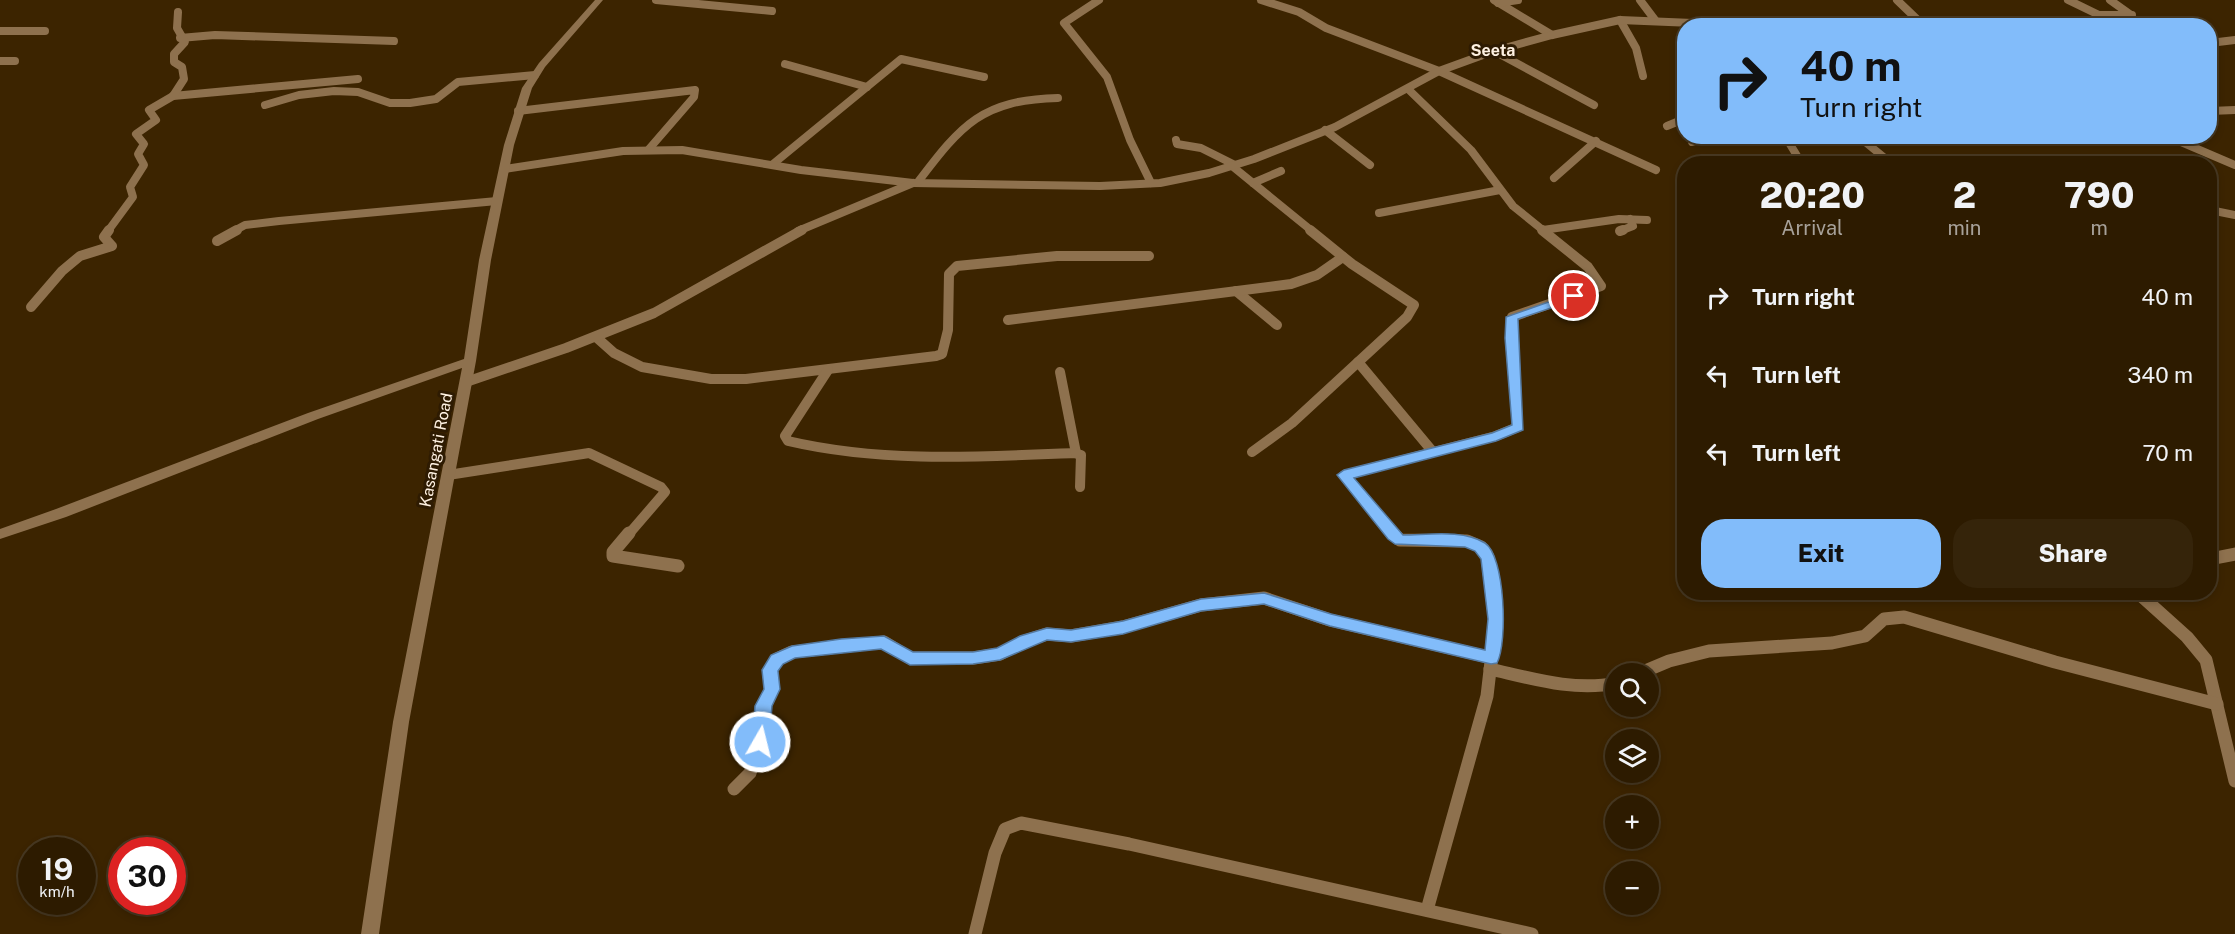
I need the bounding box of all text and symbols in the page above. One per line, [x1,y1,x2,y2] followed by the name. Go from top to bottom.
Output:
[1471,41,1515,60] district label: Seeta
[1800,41,1902,90] text: 40 m
[1701,42,1779,120] icon: right
[1800,91,1923,123] text: Turn right
[1759,174,1865,216] text: 20:20
[1953,174,1976,216] text: 2
[2064,174,2135,216] text: 790
[1781,216,1843,240] text: Arrival
[1947,216,1981,240] text: min
[2091,216,2108,240] text: m
[1548,270,1599,321] pin
[1557,279,1590,312] icon: arrive
[1701,281,1734,314] icon: right
[1752,284,1855,310] text: Turn right
[2141,284,2193,310] text: 40 m
[1701,359,1734,392] icon: left
[1752,362,1841,388] text: Turn left
[2128,362,2193,388] text: 340 m
[416,391,456,509] street label: Kasangati Road
[1701,437,1734,470] icon: left
[1752,440,1841,466] text: Turn left
[2142,440,2193,466] text: 70 m
[1701,519,1941,588] button: Exit
[1953,519,2193,588] button: Share
[1605,663,1659,915] map controls
[1605,663,1659,717] button: search
[728,710,792,774] position arrow
[1605,729,1659,783] button: layers
[1605,795,1659,849] button: +
[108,837,186,915] speed limit sign: 30
[41,851,73,887] text: 19
[1605,861,1659,915] button: −
[39,883,75,900] text: km/h

